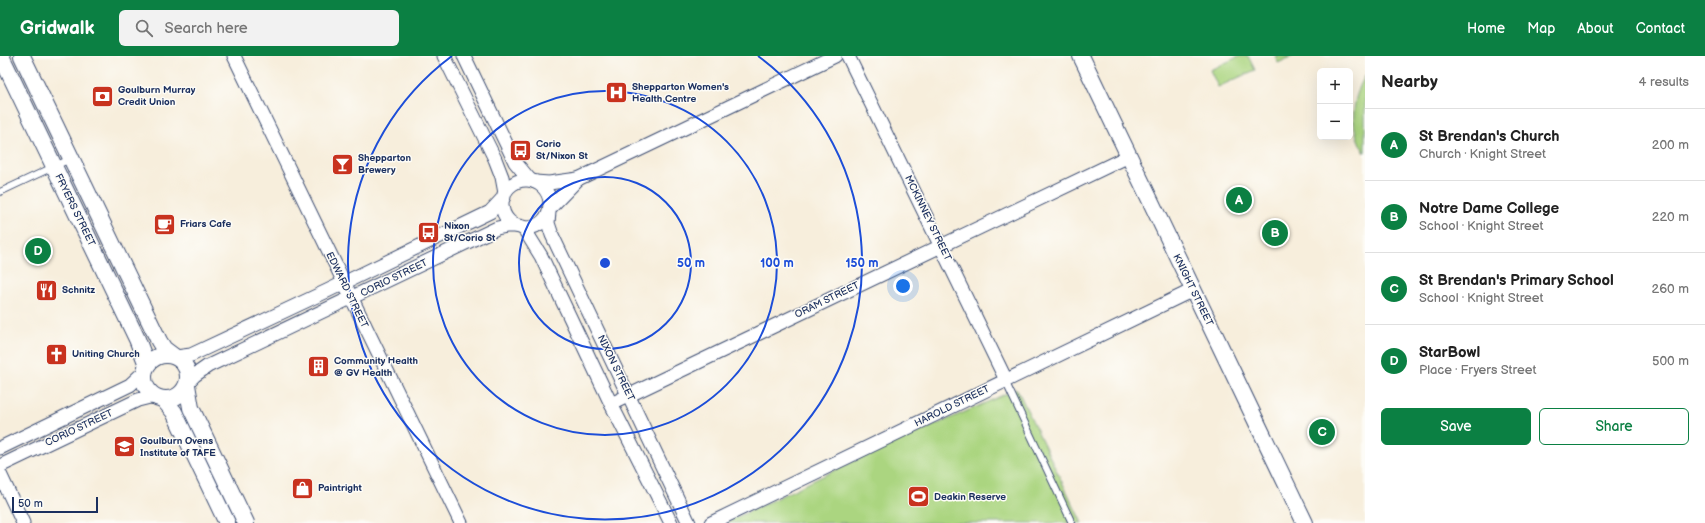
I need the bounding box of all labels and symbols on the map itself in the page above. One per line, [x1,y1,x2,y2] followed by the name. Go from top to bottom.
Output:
[603,80,629,106] hospital icon: Shepparton Women's Health Centre
[632,81,729,105] place label: Shepparton Women's Health Centre
[90,83,116,109] bank icon: Goulburn Murray Credit Union
[118,84,196,108] place label: Goulburn Murray Credit Union
[507,137,533,163] bus stop icon: Corio St/Nixon St
[536,138,588,162] place label: Corio St/Nixon St
[330,151,356,177] bar icon: Shepparton Brewery
[358,152,412,176] place label: Shepparton Brewery
[52,172,98,248] street label: FRYERS STREET
[902,173,954,263] street label: MCKINNEY STREET
[1226,185,1252,215] pin: A
[151,211,177,237] cafe icon: Friars Cafe
[180,218,231,230] place label: Friars Cafe
[1262,218,1288,248] pin: B
[416,219,442,245] bus stop icon: Nixon St/Corio St
[444,220,496,244] place label: Nixon St/Corio St
[25,236,51,266] pin: D
[323,250,371,330] street label: EDWARD STREET
[1170,252,1216,328] street label: KNIGHT STREET
[598,256,612,270] centre of rings
[677,256,705,271] text: 50 m
[760,256,794,271] text: 100 m
[846,256,878,271] text: 150 m
[358,257,430,299] street label: CORIO STREET
[893,276,913,296] your location
[34,277,60,303] restaurant icon: Schnitz
[793,279,861,321] street label: ORAM STREET
[62,284,95,296] place label: Schnitz
[595,333,637,403] street label: NIXON STREET
[44,341,70,367] church icon: Uniting Church
[72,348,140,360] place label: Uniting Church
[306,354,332,380] building icon: Community Health @ GV Health
[334,355,418,379] place label: Community Health @ GV Health
[913,383,991,429] street label: HAROLD STREET
[43,407,115,449] street label: CORIO STREET
[1309,417,1335,447] pin: C
[111,434,137,460] school or university icon: Goulburn Ovens Institute of TAFE
[140,435,216,459] place label: Goulburn Ovens Institute of TAFE
[290,475,316,501] shop icon: Paintright
[318,482,362,494] place label: Paintright
[906,484,932,510] sports icon: Deakin Reserve
[934,491,1006,503] place label: Deakin Reserve
[12,495,98,514] scale bar

